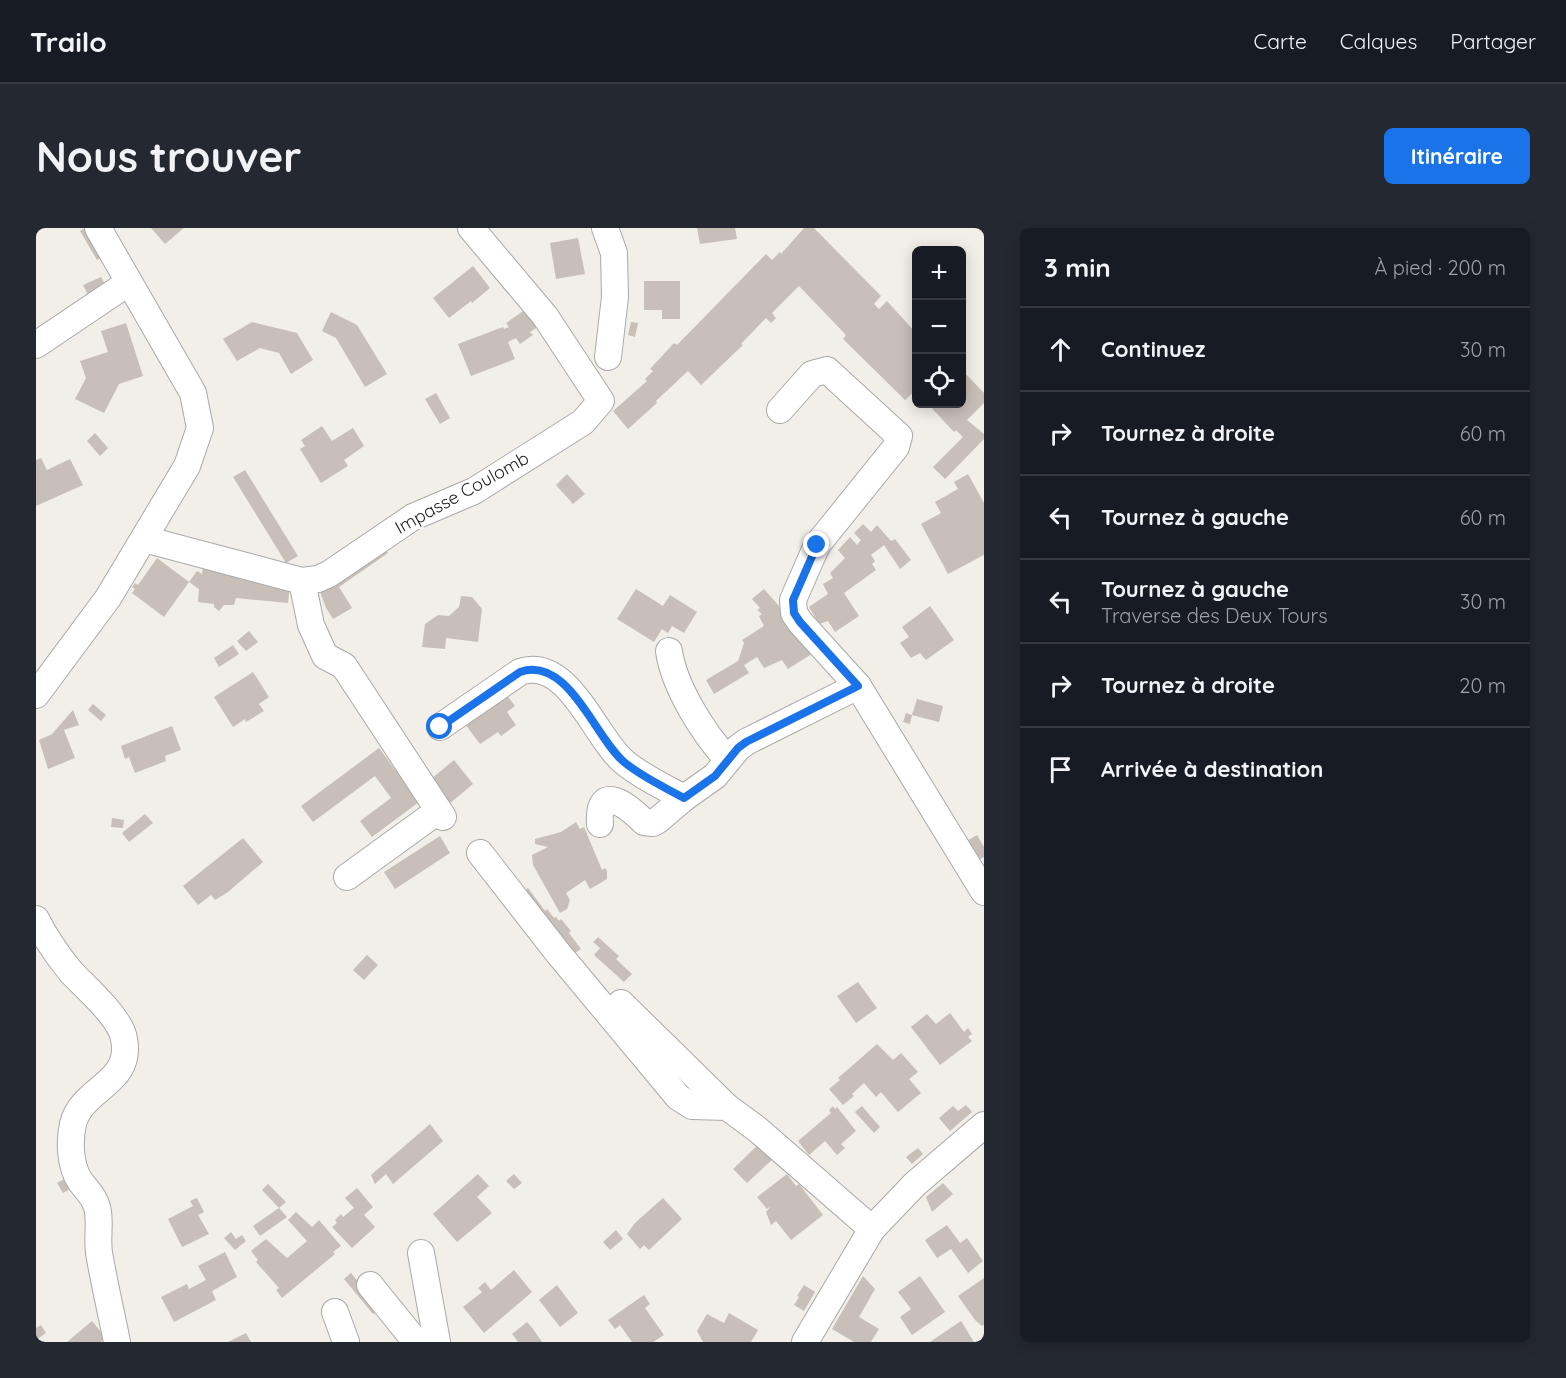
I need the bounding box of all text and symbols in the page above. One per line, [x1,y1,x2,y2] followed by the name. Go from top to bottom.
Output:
[30,24,107,59] text: Trailo
[1253,28,1307,54] text: Carte
[1340,28,1417,54] text: Calques
[1450,28,1536,54] text: Partager
[1384,128,1530,184] button: Itinéraire
[36,130,301,183] text: Nous trouver
[912,246,966,408] map controls
[912,246,966,300] button: +
[1044,251,1111,284] text: 3 min
[1374,255,1506,280] text: À pied · 200 m
[912,300,966,354] button: −
[1044,333,1077,366] icon: ahead
[1101,335,1205,363] text: Continuez
[1460,337,1506,362] text: 30 m
[912,354,966,408] button: locate
[1044,417,1077,450] icon: right
[1101,419,1275,447] text: Tournez à droite
[1460,421,1506,446] text: 60 m
[391,446,533,539] street label: Impasse Coulomb
[1044,501,1077,534] icon: left
[1101,503,1289,531] text: Tournez à gauche
[1460,505,1506,530] text: 60 m
[803,531,829,557] route end
[1101,575,1289,603] text: Tournez à gauche
[1044,585,1077,618] icon: left
[1460,589,1506,614] text: 30 m
[1101,603,1328,628] text: Traverse des Deux Tours
[1044,669,1077,702] icon: right
[1101,671,1275,699] text: Tournez à droite
[1459,673,1506,698] text: 20 m
[426,713,452,739] route start
[1044,753,1077,786] icon: arrive
[1101,755,1323,783] text: Arrivée à destination

